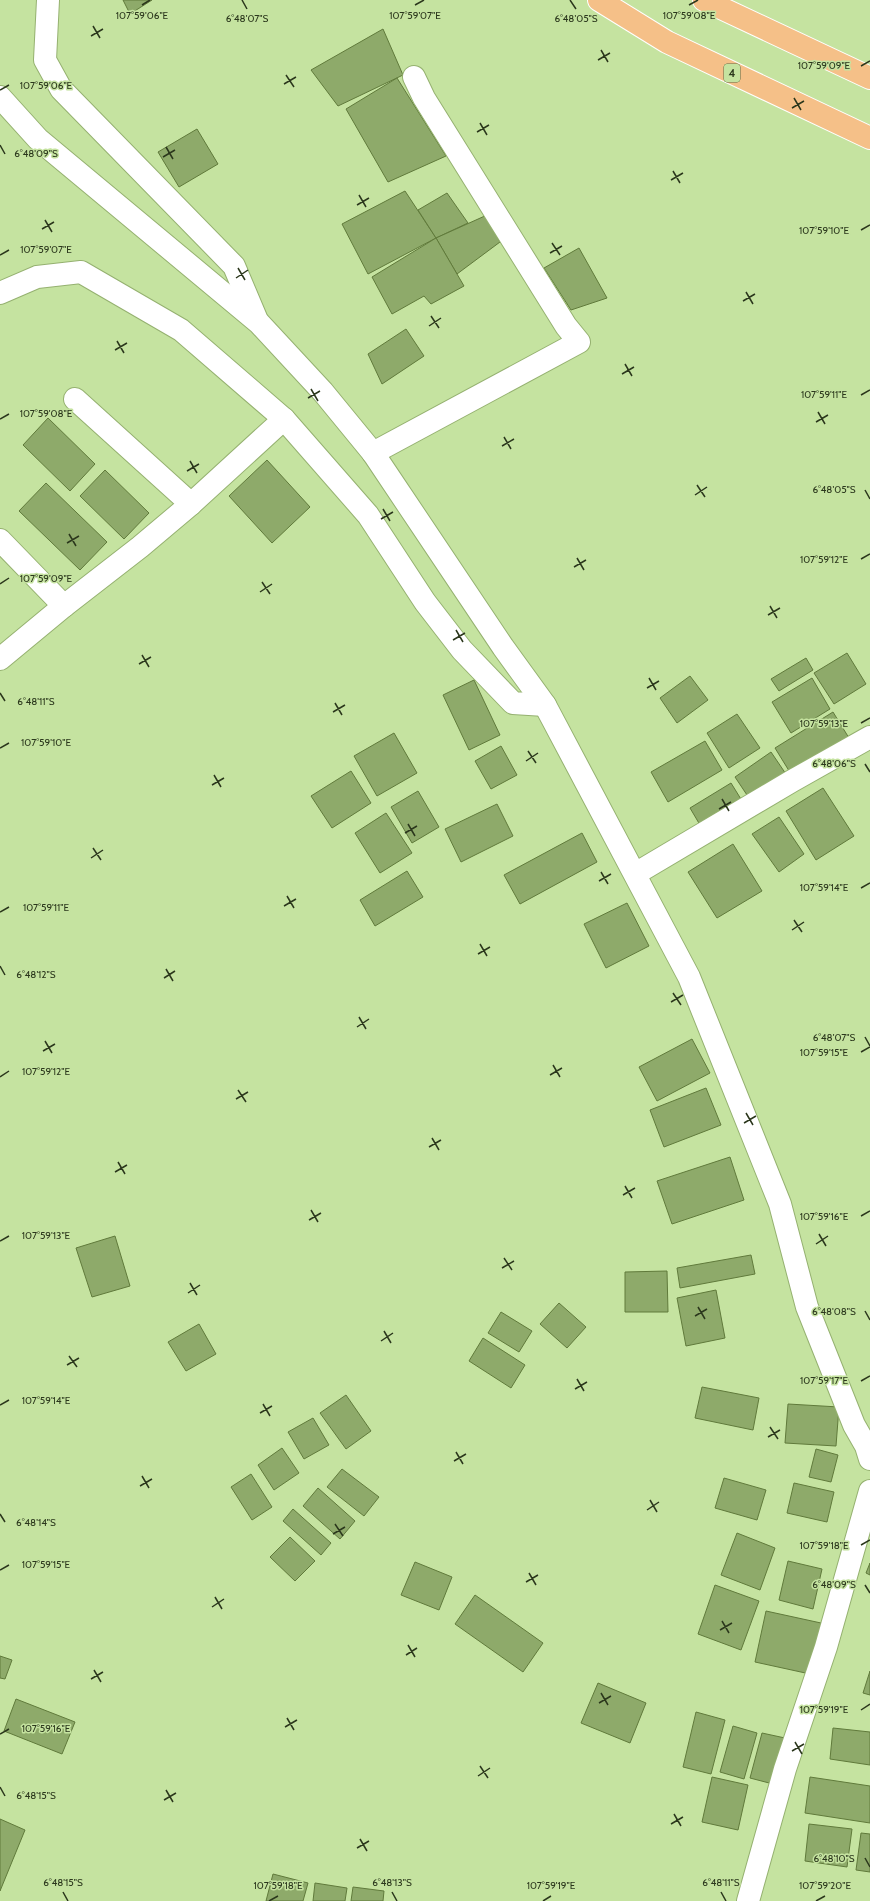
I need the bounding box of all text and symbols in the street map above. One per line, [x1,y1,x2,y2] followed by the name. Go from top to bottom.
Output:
[116,9,169,22] text: 107°59'06"E
[389,9,441,22] text: 107°59'07"E
[663,9,716,22] text: 107°59'08"E
[226,12,269,25] text: 6°48'07"S
[554,12,598,25] text: 6°48'05"S
[798,59,851,72] text: 107°59'09"E
[724,64,740,82] road number: 4
[20,79,73,92] text: 107°59'06"E
[14,147,58,160] text: 6°48'09"S
[799,224,849,237] text: 107°59'10"E
[20,243,72,256] text: 107°59'07"E
[801,388,848,401] text: 107°59'11"E
[20,407,73,420] text: 107°59'08"E
[812,483,856,496] text: 6°48'05"S
[800,553,849,566] text: 107°59'12"E
[20,572,73,585] text: 107°59'09"E
[17,695,55,708] text: 6°48'11"S
[800,717,849,730] text: 107°59'13"E
[21,736,71,749] text: 107°59'10"E
[812,757,856,770] text: 6°48'06"S
[800,881,849,894] text: 107°59'14"E
[23,901,70,914] text: 107°59'11"E
[16,968,56,981] text: 6°48'12"S
[813,1031,856,1044] text: 6°48'07"S
[800,1046,849,1059] text: 107°59'15"E
[22,1065,71,1078] text: 107°59'12"E
[800,1210,849,1223] text: 107°59'16"E
[22,1229,71,1242] text: 107°59'13"E
[812,1305,856,1318] text: 6°48'08"S
[800,1374,848,1387] text: 107°59'17"E
[22,1394,71,1407] text: 107°59'14"E
[16,1516,56,1529] text: 6°48'14"S
[800,1539,849,1552] text: 107°59'18"E
[22,1558,71,1571] text: 107°59'15"E
[812,1578,856,1591] text: 6°48'09"S
[800,1703,849,1716] text: 107°59'19"E
[22,1722,71,1735] text: 107°59'16"E
[16,1789,56,1802] text: 6°48'15"S
[813,1852,855,1865] text: 6°48'10"S
[43,1876,83,1889] text: 6°48'15"S
[372,1876,412,1889] text: 6°48'13"S
[702,1876,740,1889] text: 6°48'11"S
[254,1879,303,1892] text: 107°59'18"E
[527,1879,576,1892] text: 107°59'19"E
[799,1879,851,1892] text: 107°59'20"E

